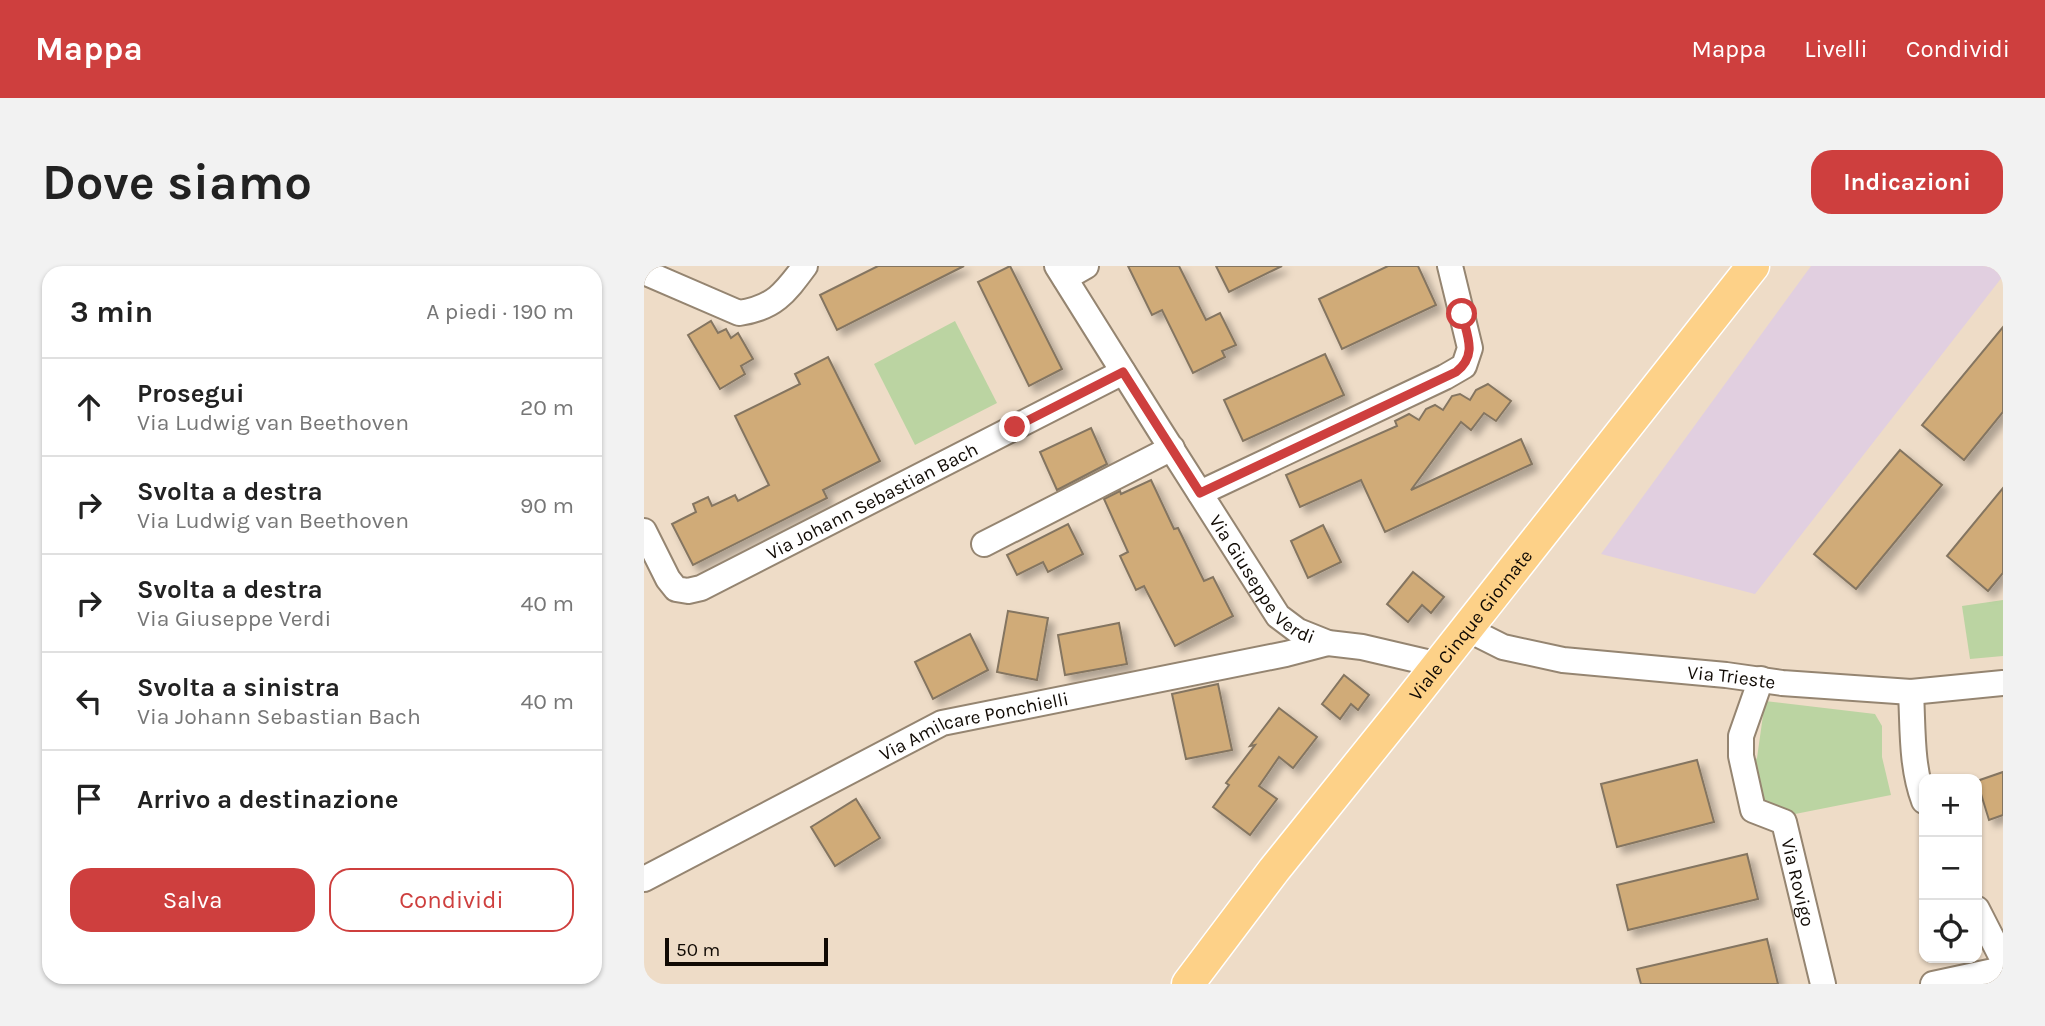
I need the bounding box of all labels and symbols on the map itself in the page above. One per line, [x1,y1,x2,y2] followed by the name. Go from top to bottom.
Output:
[1446,298,1477,329] route start
[999,411,1030,442] route end
[763,438,982,565] street label: Via Johann Sebastian Bach
[1204,511,1318,649] street label: Via Giuseppe Verdi
[1405,545,1537,705] street label: Viale Cinque Giornate
[1686,661,1777,694] street label: Via Trieste
[876,688,1070,766] street label: Via Amilcare Ponchielli
[1776,836,1819,929] street label: Via Rovigo
[665,935,828,967] scale bar

